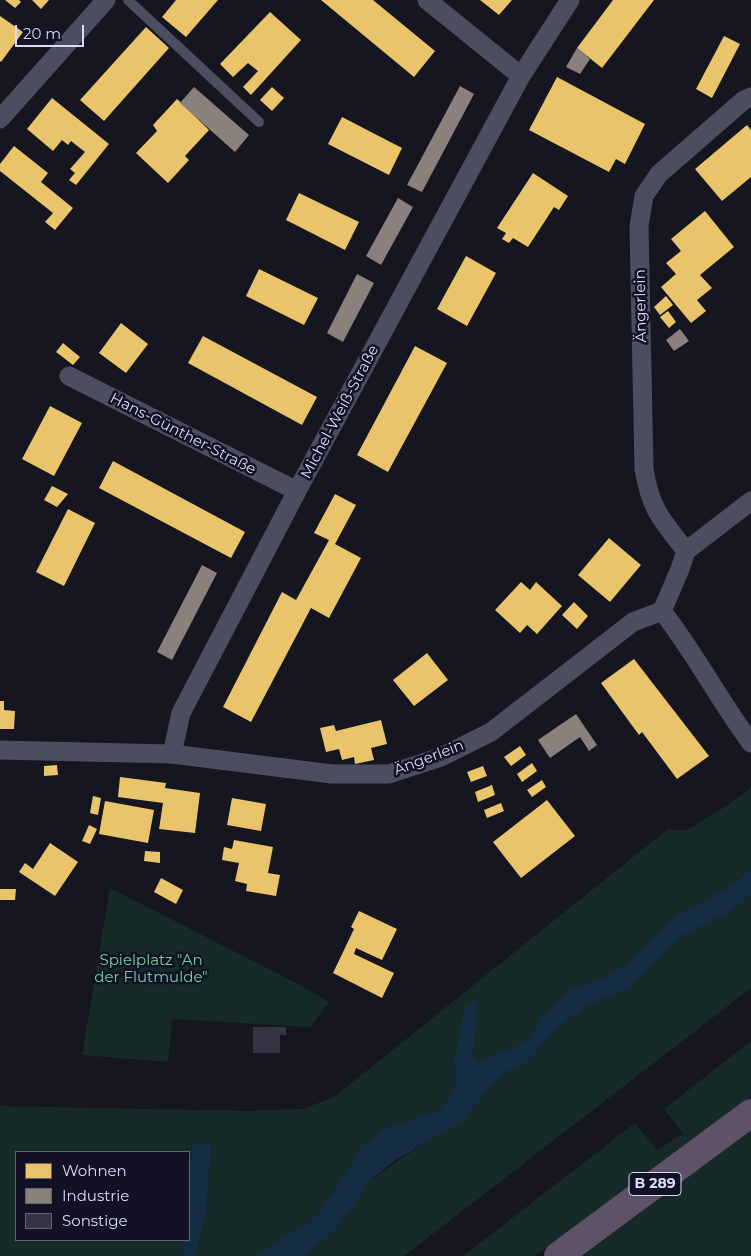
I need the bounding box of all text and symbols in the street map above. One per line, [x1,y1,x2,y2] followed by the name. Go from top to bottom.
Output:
[18,15,86,47] scale bar
[23,24,61,43] text: 20 m
[631,269,651,343] street label: Ängerlein
[297,342,383,482] street label: Michel-Weiß-Straße
[107,389,259,479] street label: Hans-Günther-Straße
[392,736,466,780] street label: Ängerlein
[94,952,208,987] park label: Spielplatz "An der Flutmulde"
[15,1151,190,1241] legend
[62,1161,127,1180] text: Wohnen
[629,1172,681,1196] road number: B 289
[62,1186,129,1205] text: Industrie
[62,1211,128,1230] text: Sonstige

